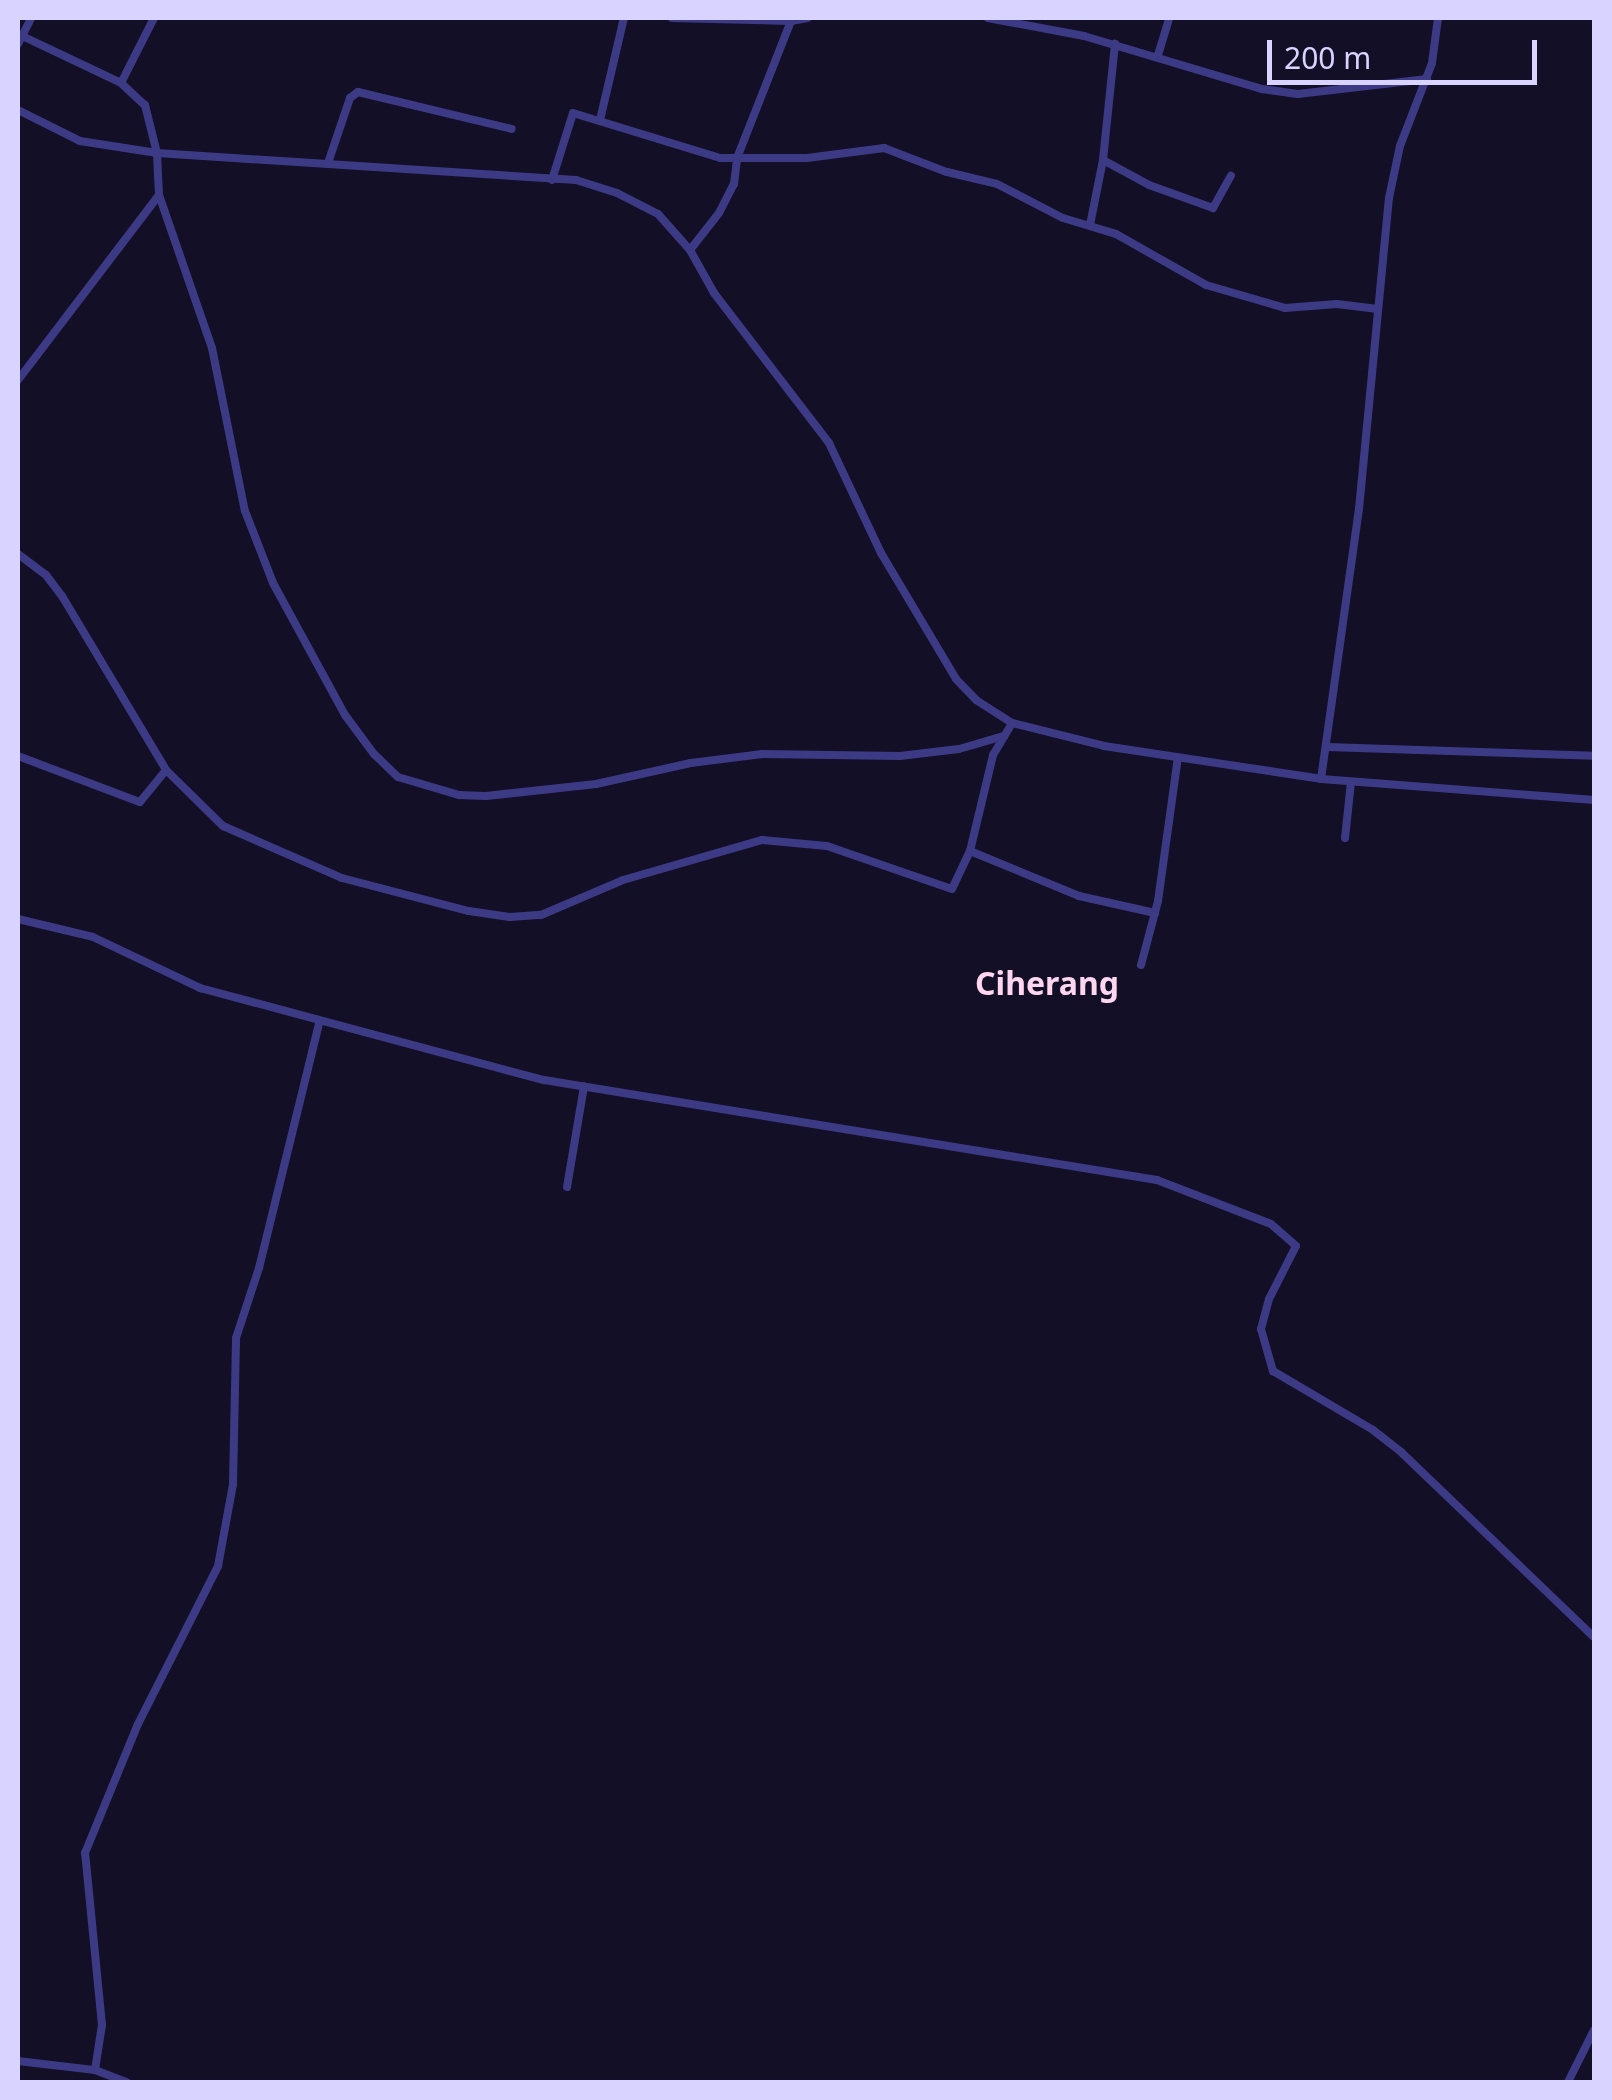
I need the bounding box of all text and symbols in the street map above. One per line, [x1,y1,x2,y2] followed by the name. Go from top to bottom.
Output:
[1272,20,1542,82] scale bar
[1284,37,1371,78] text: 200 m
[975,964,1119,1002] district label: Ciherang

